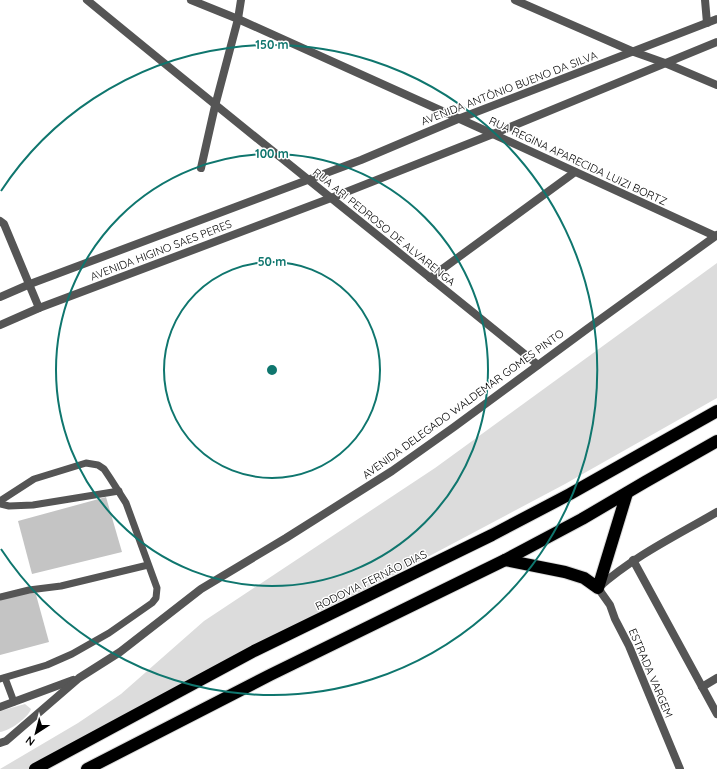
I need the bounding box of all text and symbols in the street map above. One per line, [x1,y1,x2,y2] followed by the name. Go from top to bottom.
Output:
[255,37,289,52] text: 150 m
[419,48,599,128] street label: AVENIDA ANTÔNIO BUENO DA SILVA
[487,114,669,208] street label: RUA REGINA APARECIDA LUIZI BORTZ
[255,146,289,161] text: 100 m
[310,165,458,289] street label: RUA ARI PEDROSO DE ALVARENGA
[88,217,234,283] street label: AVENIDA HIGINO SAES PERES
[258,254,286,269] text: 50 m
[360,326,566,482] street label: AVENIDA DELEGADO WALDEMAR GOMES PINTO
[265,363,279,377] centre of rings
[313,547,429,613] street label: RODOVIA FERNÃO DIAS
[626,626,676,720] street label: ESTRADA VARGEM
[16,713,56,753] north arrow
[23,733,38,749] text: N

